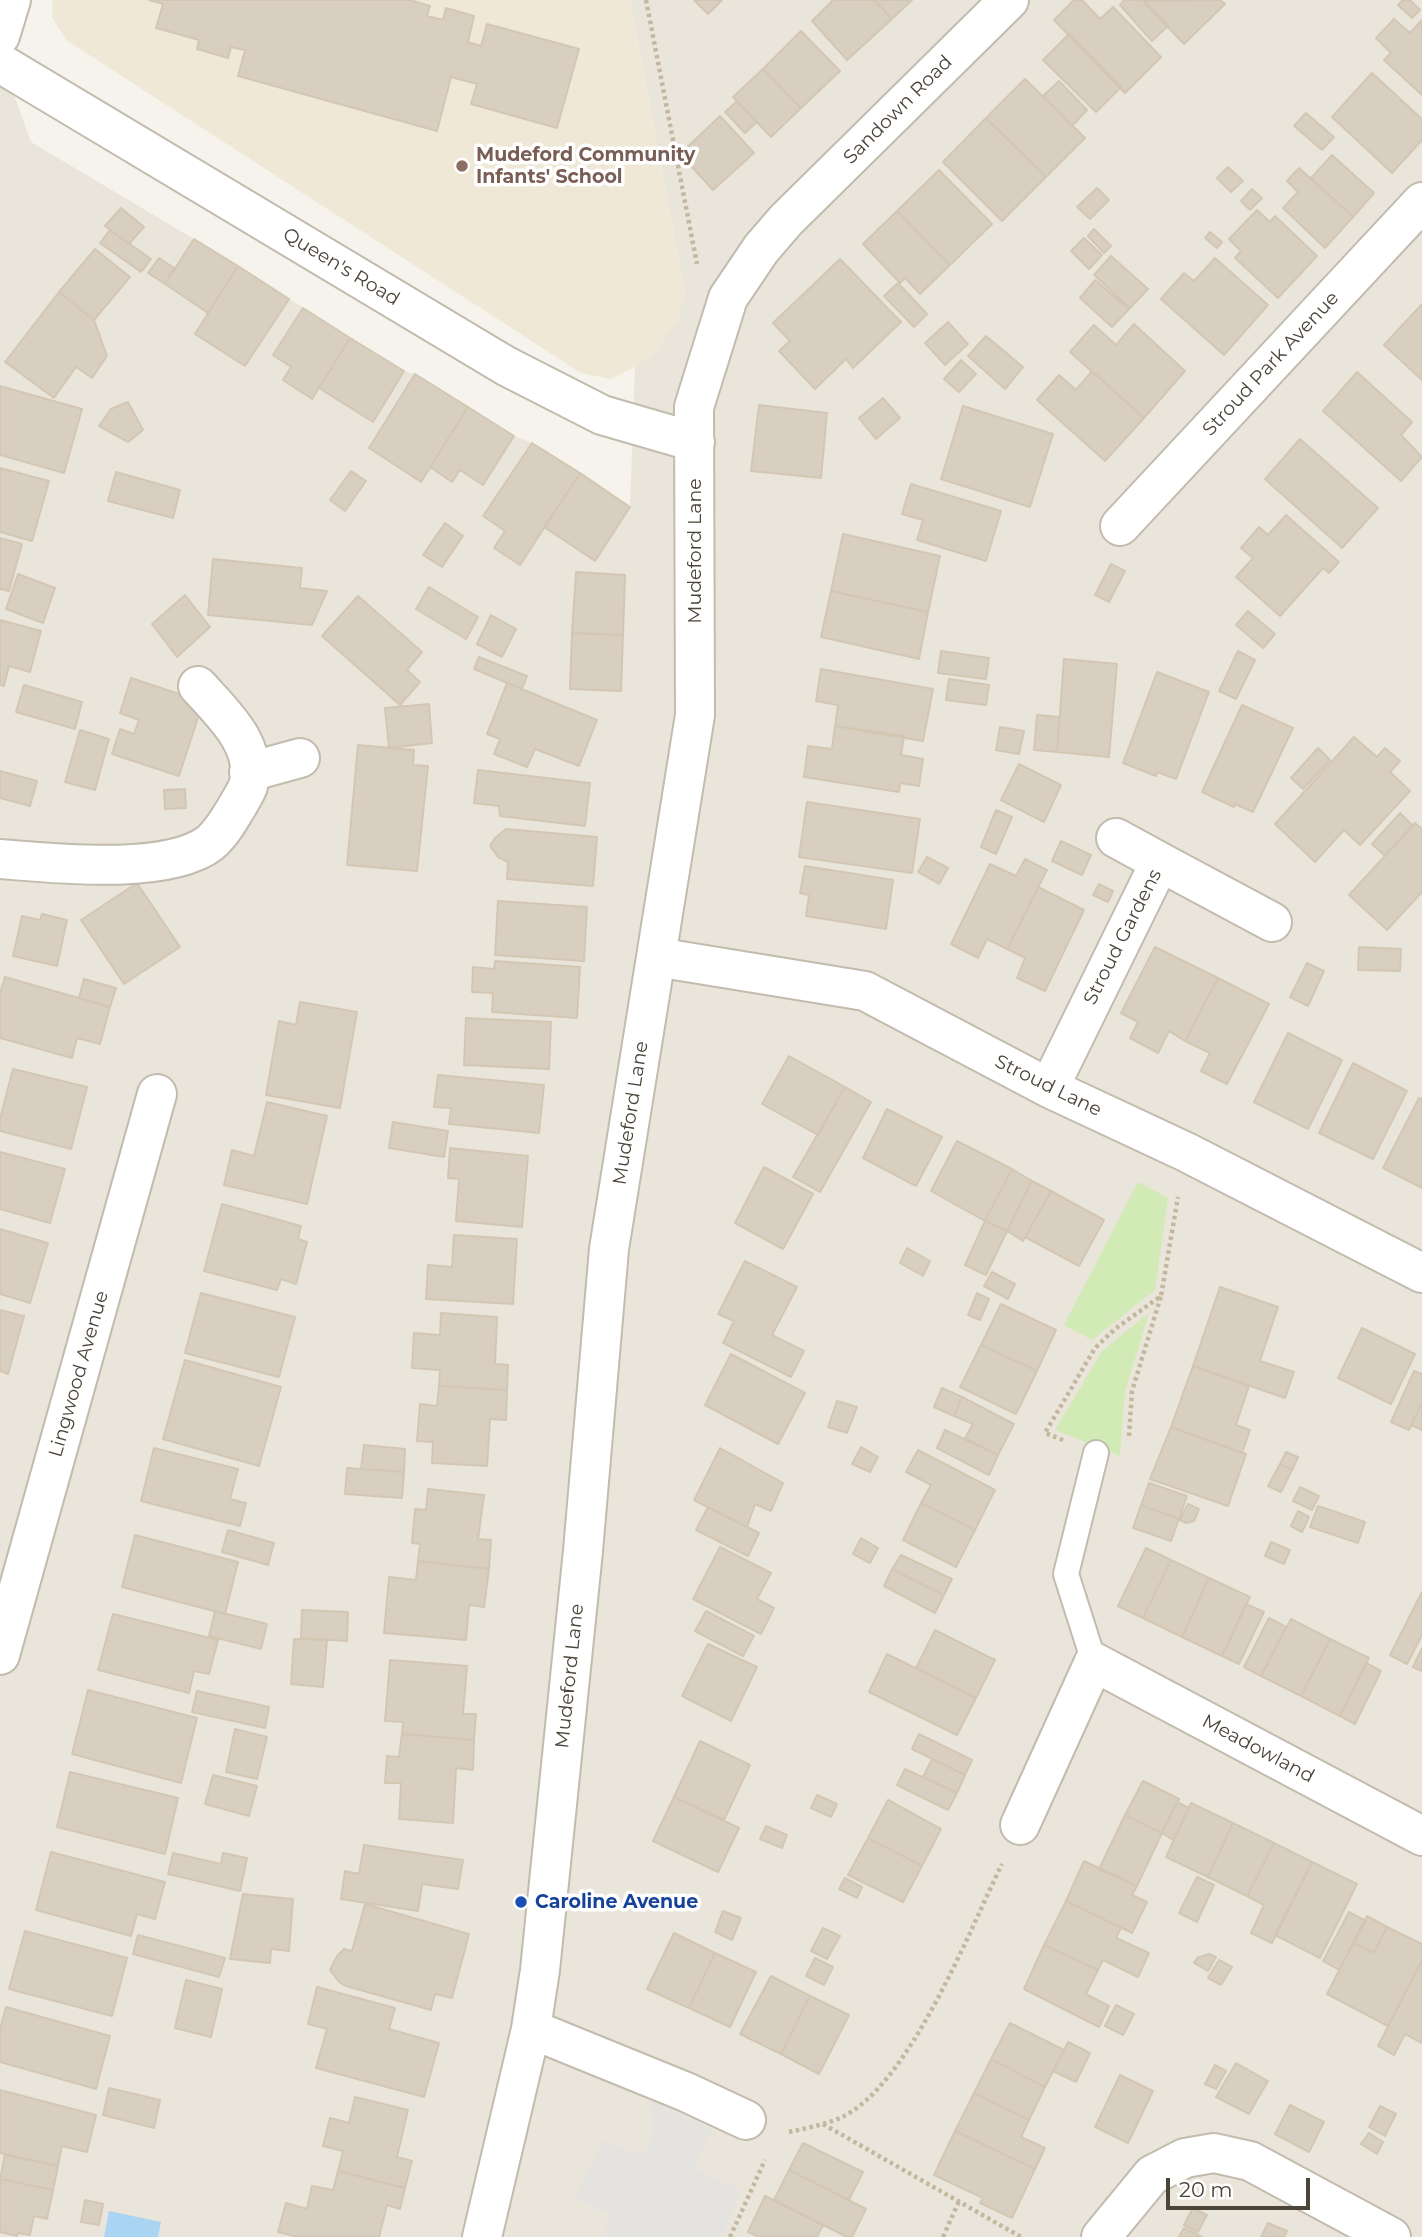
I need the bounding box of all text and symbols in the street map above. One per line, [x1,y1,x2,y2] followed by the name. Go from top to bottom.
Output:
[839,51,957,169] street label: Sandown Road
[476,144,695,188] place label: Mudeford Community Infants' School
[454,158,470,174] marker: Mudeford Community Infants' School
[278,223,404,311] street label: Queen's Road
[1198,287,1344,441] street label: Stroud Park Avenue
[684,478,706,624] street label: Mudeford Lane
[1079,865,1167,1009] street label: Stroud Gardens
[608,1039,654,1187] street label: Mudeford Lane
[991,1050,1105,1122] street label: Stroud Lane
[44,1288,114,1460] street label: Lingwood Avenue
[551,1602,589,1750] street label: Mudeford Lane
[1198,1710,1318,1788] street label: Meadowland
[535,1891,698,1913] place label: Caroline Avenue
[513,1894,529,1910] marker: Caroline Avenue
[1170,2164,1314,2208] scale bar
[1179,2177,1233,2202] text: 20 m

